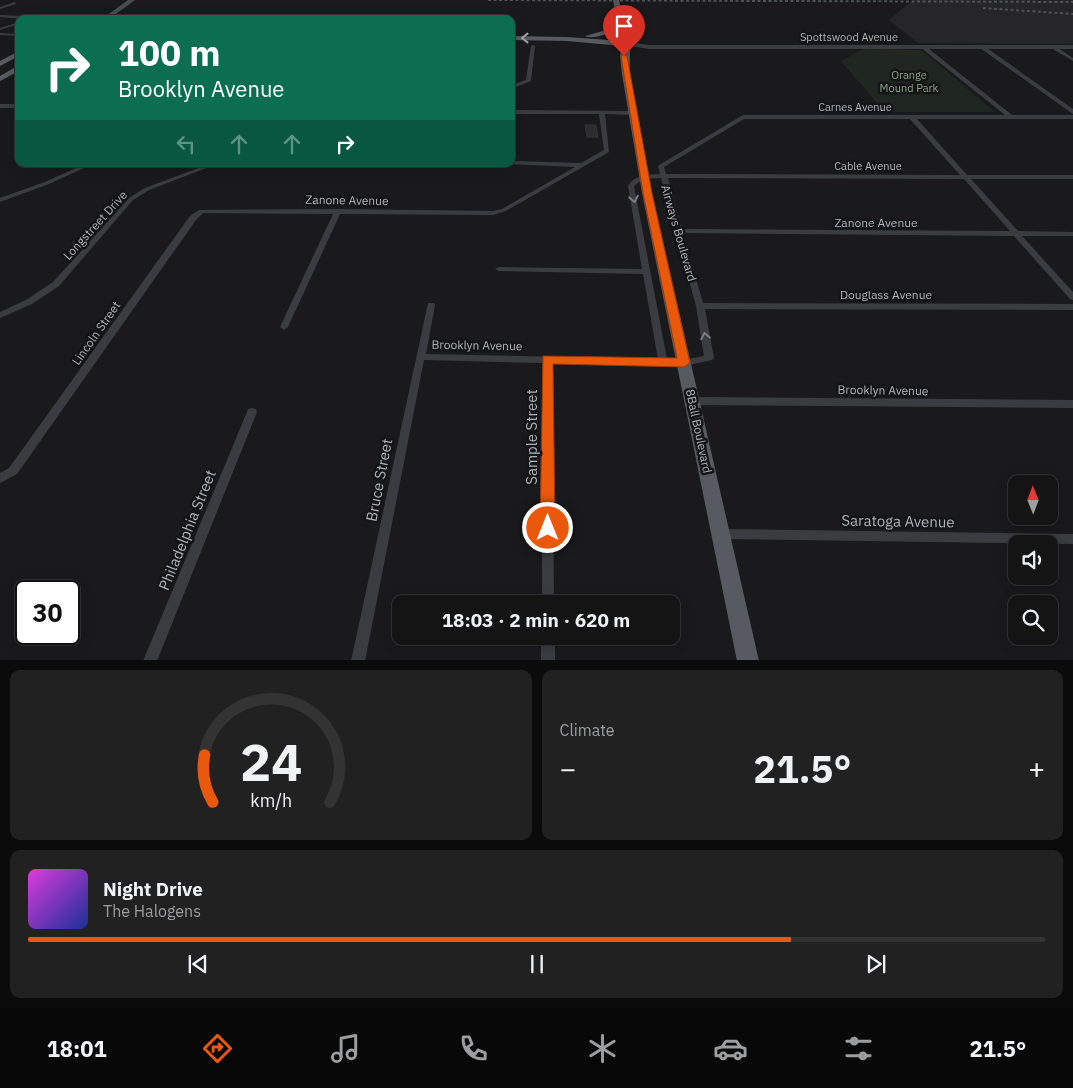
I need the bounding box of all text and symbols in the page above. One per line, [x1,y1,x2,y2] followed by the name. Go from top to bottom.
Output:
[603,5,645,56] pin
[610,12,638,40] icon: arrive
[118,30,221,76] text: 100 m
[800,30,898,44] street label: Spottswood Avenue
[521,33,528,43] one-way arrow
[35,35,100,100] icon: right
[880,68,939,95] park label: Orange Mound Park
[118,74,284,103] text: Brooklyn Avenue
[818,100,892,114] street label: Carnes Avenue
[172,130,200,158] icon: left
[225,130,253,158] icon: ahead
[278,130,306,158] icon: ahead
[331,130,359,158] icon: right
[834,159,902,173] street label: Cable Avenue
[658,183,700,283] street label: Airways Boulevard
[60,187,130,263] street label: Longstreet Drive
[305,192,389,208] street label: Zanone Avenue
[629,194,639,203] one-way arrow
[834,215,918,230] street label: Zanone Avenue
[840,287,932,302] street label: Douglass Avenue
[69,298,123,368] street label: Lincoln Street
[701,331,711,340] one-way arrow
[431,337,523,353] street label: Brooklyn Avenue
[837,382,929,398] street label: Brooklyn Avenue
[683,388,715,474] street label: 8Ball Boulevard
[522,389,541,485] street label: Sample Street
[362,437,396,523] street label: Bruce Street
[154,467,220,593] street label: Philadelphia Street
[1008,475,1058,525] north arrow
[1008,475,1058,645] map controls
[521,501,573,553] position arrow
[841,511,955,531] street label: Saratoga Avenue
[1008,535,1058,585] button: sound
[15,580,80,645] speed limit sign: 30
[1008,595,1058,645] button: search
[442,608,630,632] text: 18:03 · 2 min · 620 m
[560,720,615,740] text: Climate
[240,728,302,795] text: 24
[753,744,851,793] text: 21.5°
[560,750,576,787] text: −
[1028,750,1045,787] text: +
[250,789,292,812] text: km/h
[103,877,203,901] text: Night Drive
[103,901,201,921] text: The Halogens
[184,950,212,978] icon: previous
[523,950,551,978] icon: pause
[862,950,890,978] icon: next
[200,1031,235,1066] icon: directions
[328,1031,363,1066] icon: music
[456,1031,491,1066] icon: phone
[585,1031,620,1066] icon: climate
[713,1031,748,1066] icon: car
[841,1031,876,1066] icon: filters
[47,1034,107,1063] text: 18:01
[970,1034,1026,1063] text: 21.5°

